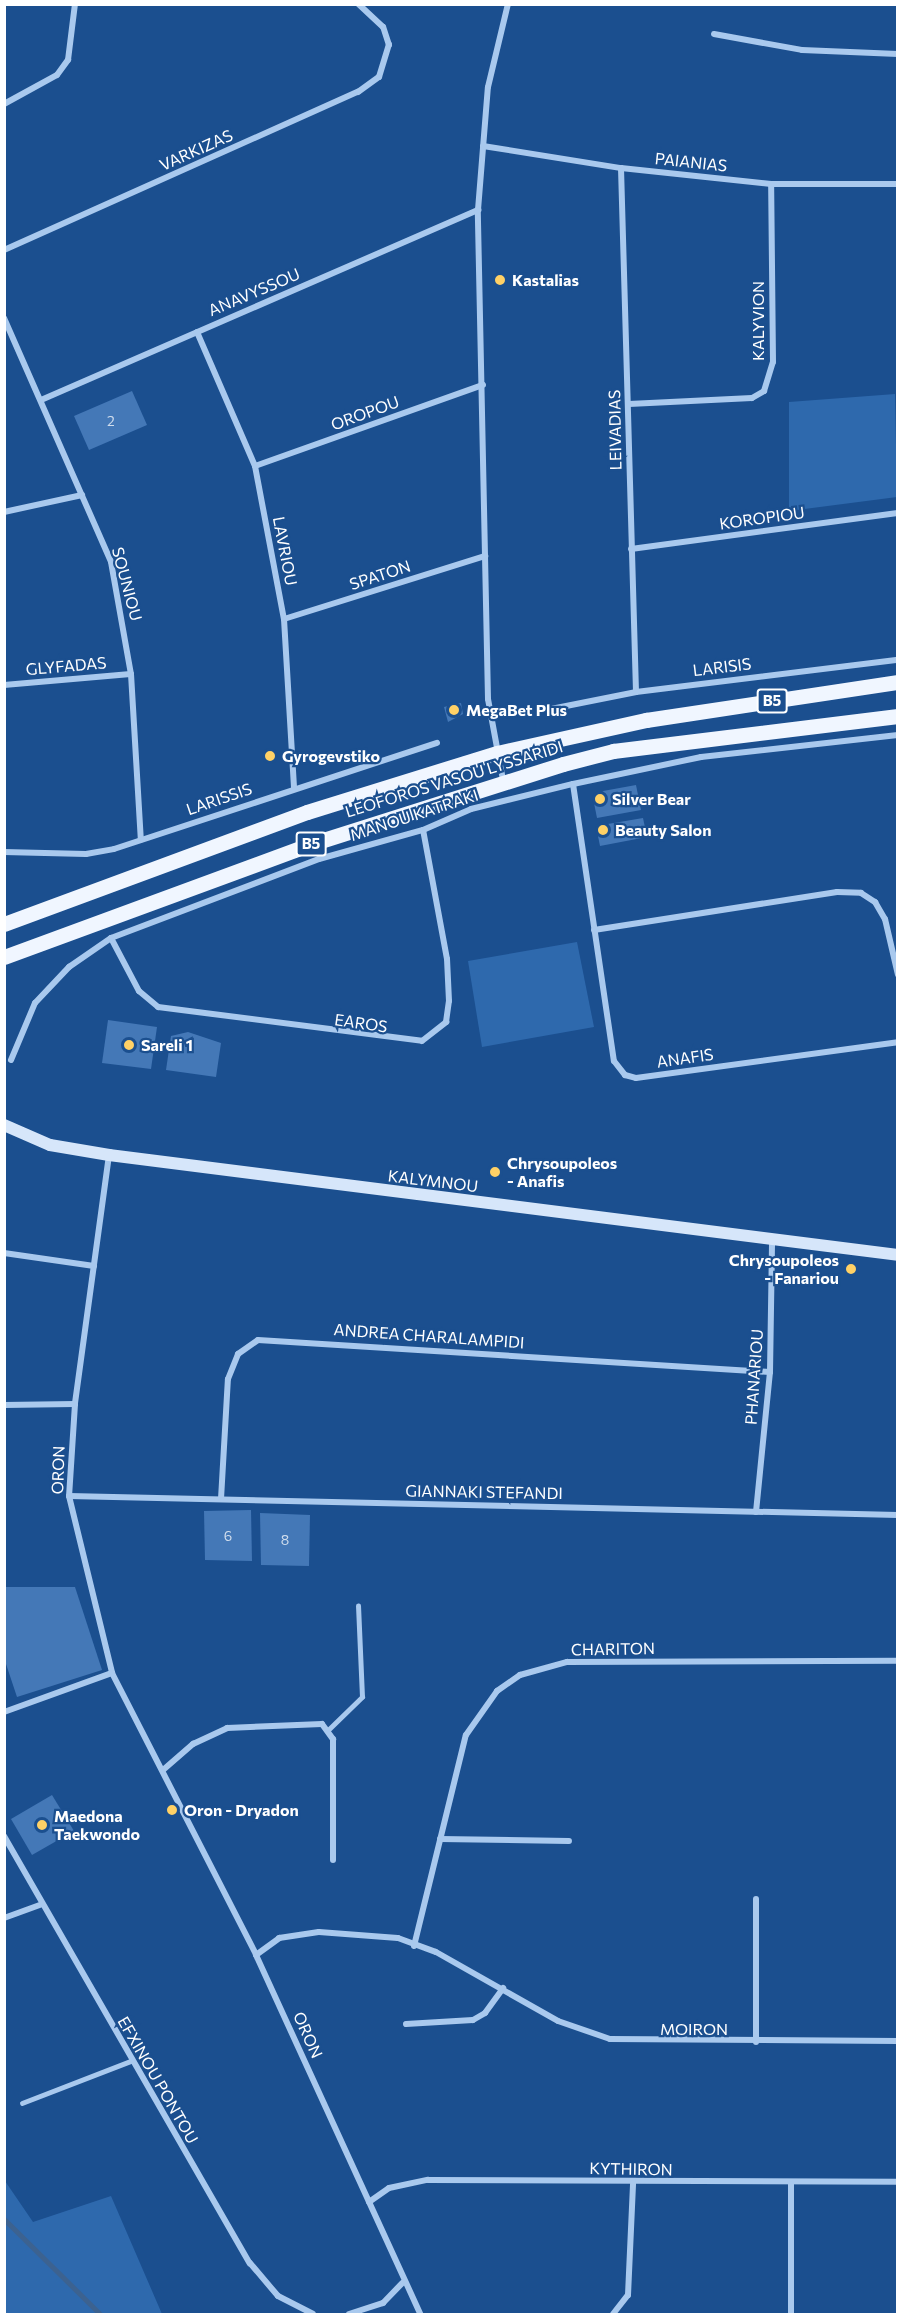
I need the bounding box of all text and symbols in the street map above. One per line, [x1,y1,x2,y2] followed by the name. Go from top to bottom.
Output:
[156,125,236,175] street label: VARKIZAS
[654,149,728,175] street label: PAIANIAS
[205,264,303,320] street label: ANAVYSSOU
[512,270,579,290] place label: Kastalias
[493,273,507,287] marker: Kastalias
[748,281,768,361] street label: KALYVION
[605,390,625,470] street label: LEIVADIAS
[328,392,402,434] street label: OROPOU
[107,413,115,429] house number: 2
[718,503,806,533] street label: KOROPIOU
[269,515,301,587] street label: LAVRIOU
[108,545,146,623] street label: SOUNIOU
[347,556,413,594] street label: SPATON
[25,653,107,679] street label: GLYFADAS
[692,654,752,680] street label: LARISIS
[756,689,788,713] road number: B5
[466,700,567,720] place label: MegaBet Plus
[447,703,461,717] marker: MegaBet Plus
[343,737,565,821] street label: LEOFOROS VASOU LYSSARIDI
[282,746,380,766] place label: Gyrogevstiko
[263,749,277,763] marker: Gyrogevstiko
[184,779,254,819] street label: LARISSIS
[347,785,481,845] street label: MANOU KATRAKI
[612,789,691,809] place label: Silver Bear
[593,792,607,806] marker: Silver Bear
[615,820,711,840] place label: Beauty Salon
[596,823,610,837] marker: Beauty Salon
[294,832,328,856] road number: B5
[333,1010,389,1036] street label: EAROS
[141,1035,193,1055] place label: Sareli 1
[122,1038,136,1052] marker: Sareli 1
[655,1045,715,1071] street label: ANAFIS
[507,1153,617,1191] place label: Chrysoupoleos - Anafis
[488,1165,502,1179] marker: Chrysoupoleos - Anafis
[387,1166,479,1196] street label: KALYMNOU
[729,1250,839,1288] place label: Chrysoupoleos - Fanariou
[844,1262,858,1276] marker: Chrysoupoleos - Fanariou
[333,1320,525,1352] street label: ANDREA CHARALAMPIDI
[741,1328,767,1426] street label: PHANARIOU
[48,1445,68,1495] street label: ORON
[405,1481,563,1503] street label: GIANNAKI STEFANDI
[224,1528,232,1544] house number: 6
[281,1532,289,1548] house number: 8
[571,1639,655,1659] street label: CHARITON
[184,1800,299,1820] place label: Oron - Dryadon
[165,1803,179,1817] marker: Oron - Dryadon
[54,1806,140,1844] place label: Maedona Taekwondo
[35,1818,49,1832] marker: Maedona Taekwondo
[289,2009,327,2061] street label: ORON
[114,2013,202,2147] street label: EFXINOU PONTOU
[660,2019,728,2039] street label: MOIRON
[589,2159,673,2179] street label: KYTHIRON

